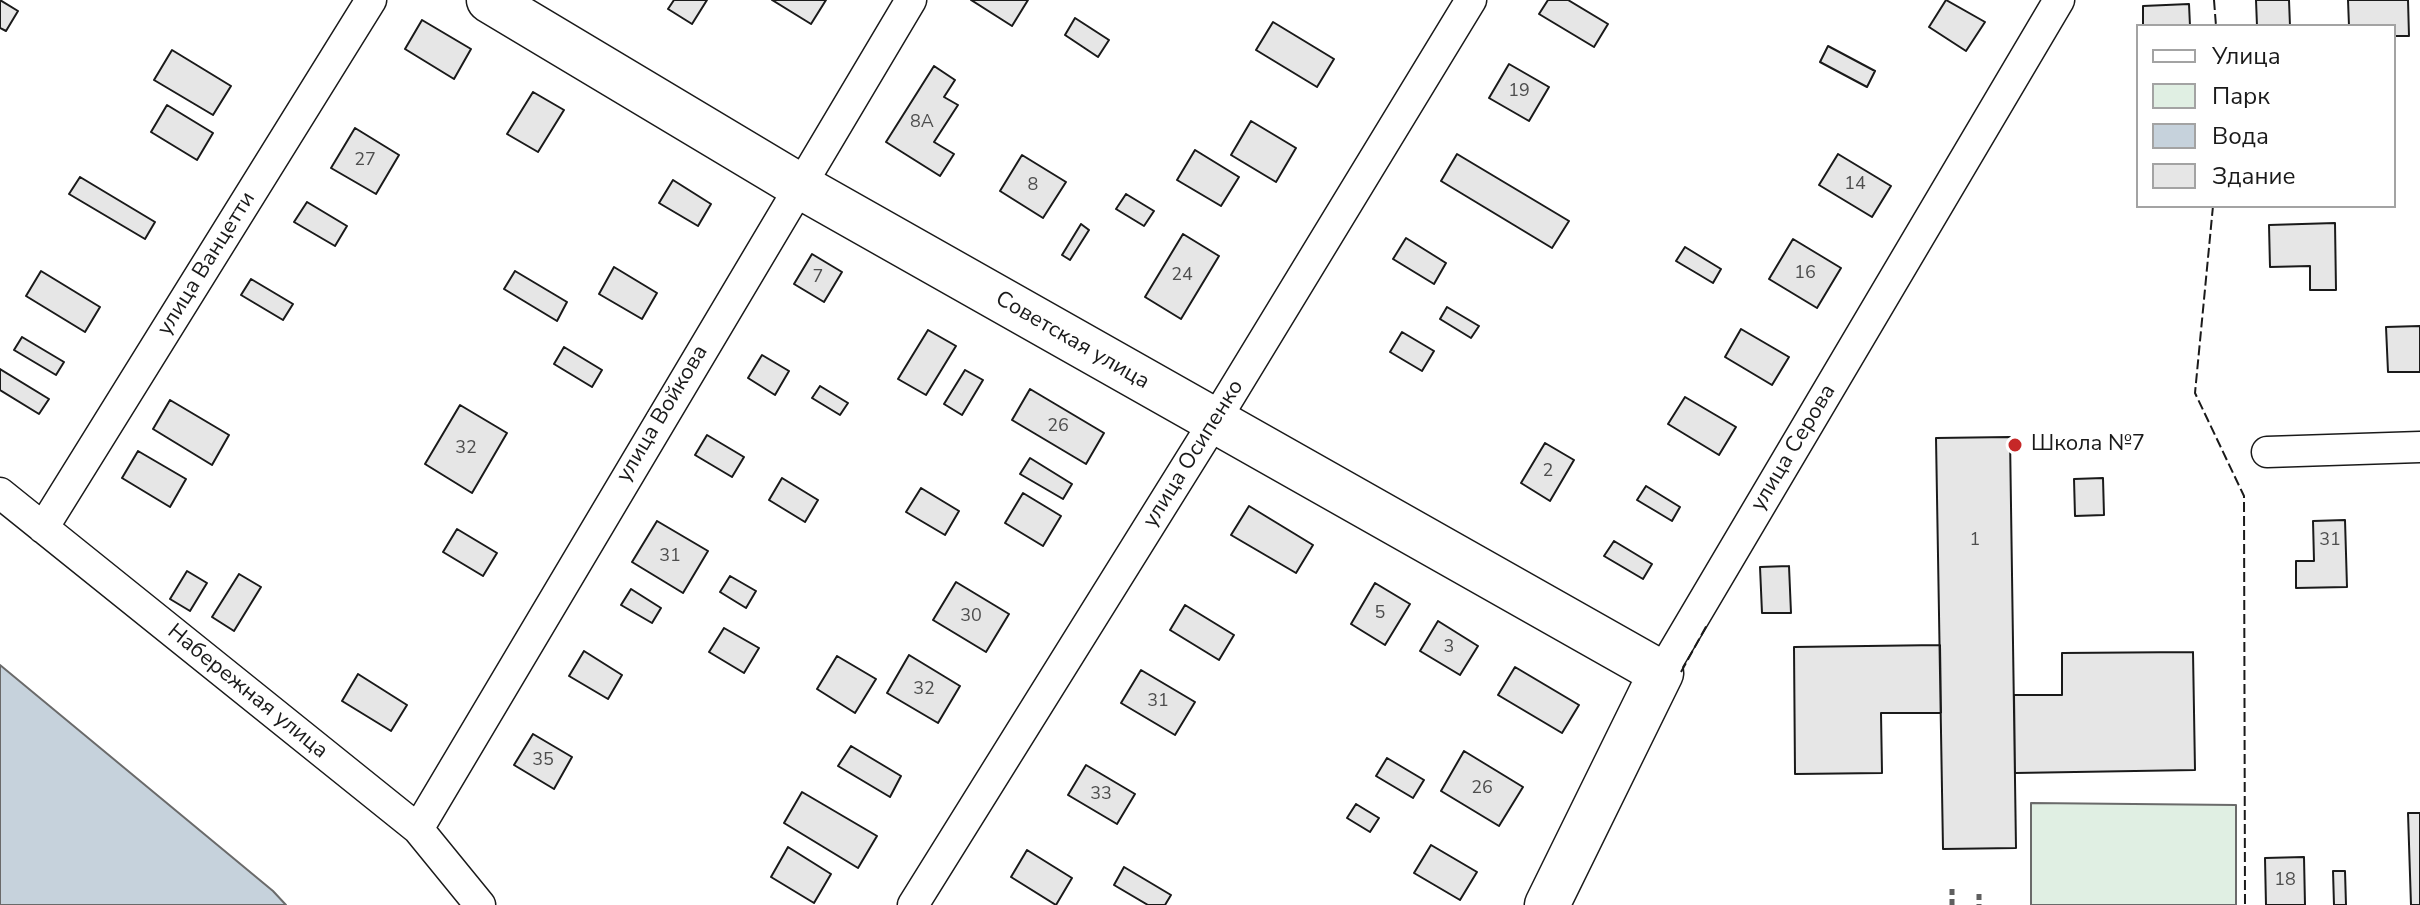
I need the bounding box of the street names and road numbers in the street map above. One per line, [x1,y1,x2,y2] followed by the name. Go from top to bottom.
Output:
[152,187,262,341] street label: улица Ванцетти
[990,286,1154,396] street label: Советская улица
[612,341,714,487] street label: улица Войкова
[1138,375,1250,533] street label: улица Осипенко
[1746,380,1842,516] street label: улица Серова
[161,619,333,765] street label: Набережная улица

